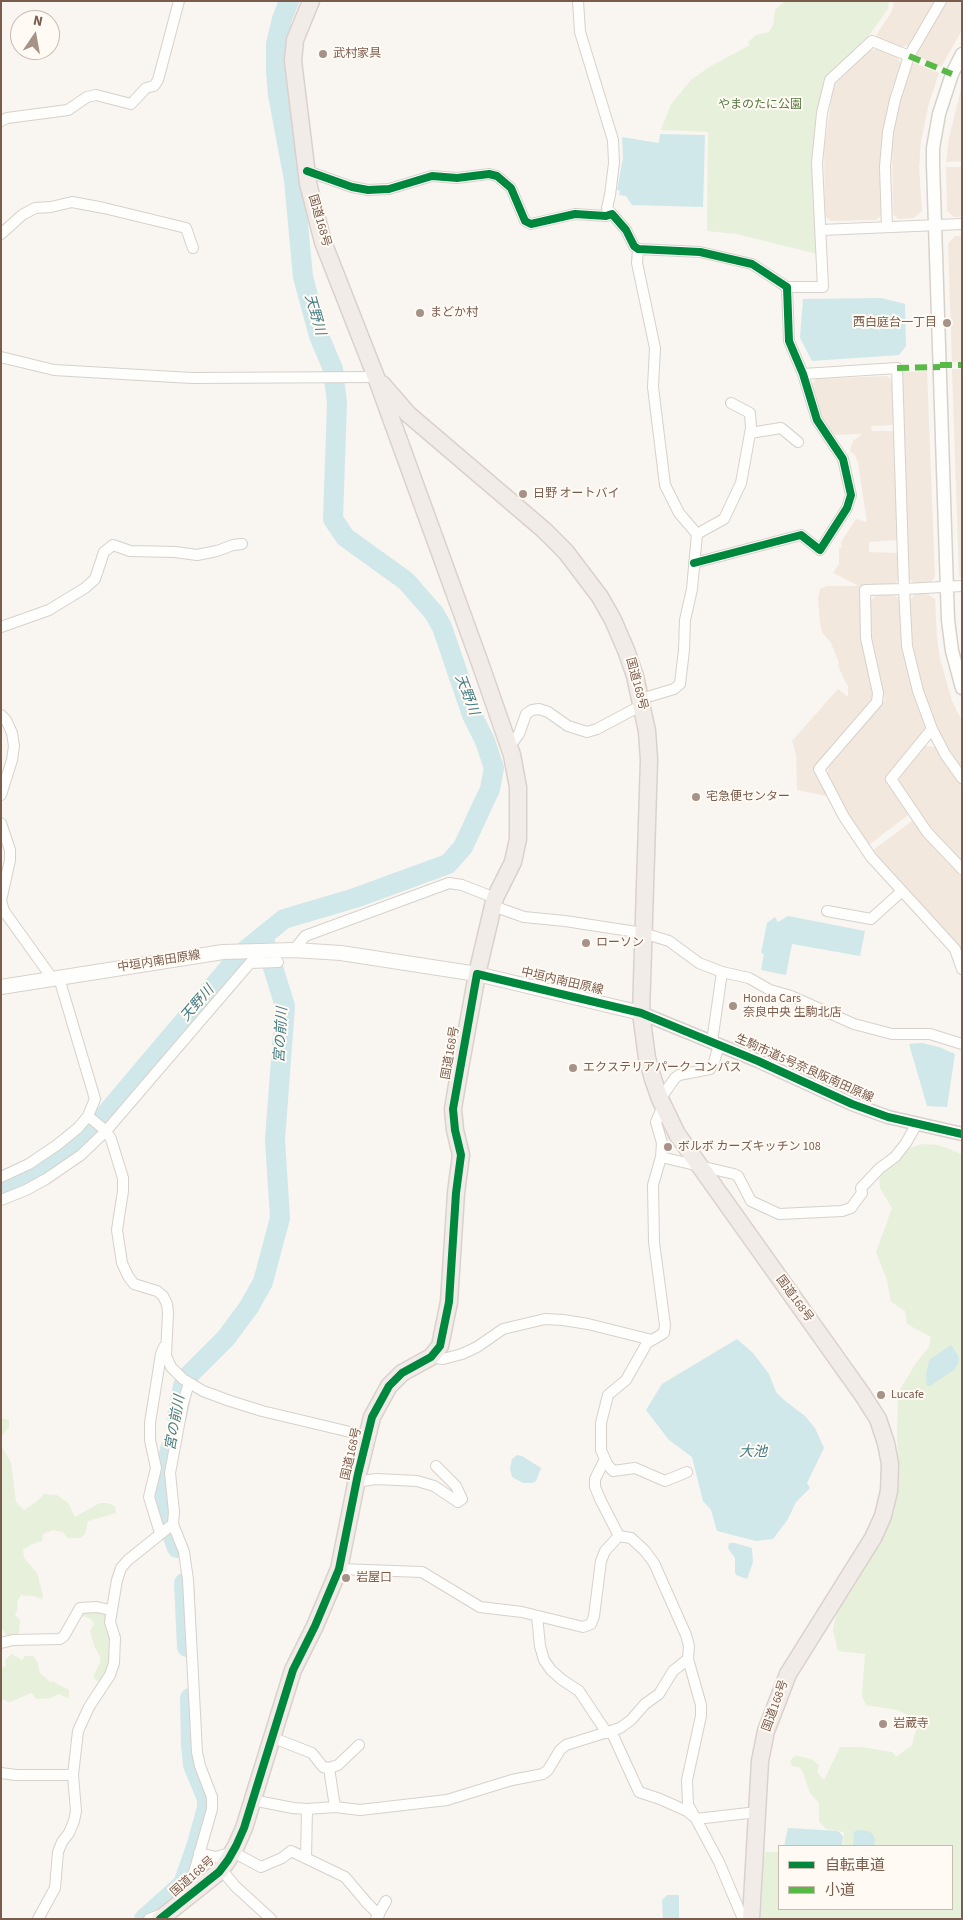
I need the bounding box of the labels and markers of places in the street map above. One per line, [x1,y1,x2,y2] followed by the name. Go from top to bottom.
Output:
[333,47,381,61] place label: 武村家具
[317,48,329,60] marker: 武村家具
[430,306,478,320] place label: まどか村
[414,307,426,319] marker: まどか村
[853,316,937,330] place label: 西白庭台一丁目
[941,317,953,329] marker: 西白庭台一丁目
[533,487,619,501] place label: 日野 オートバイ
[517,488,529,500] marker: 日野 オートバイ
[706,790,790,804] place label: 宅急便センター
[690,791,702,803] marker: 宅急便センター
[596,936,644,950] place label: ローソン
[580,937,592,949] marker: ローソン
[743,992,841,1020] place label: Honda Cars 奈良中央 生駒北店
[727,1000,739,1012] marker: Honda Cars 奈良中央 生駒北店
[583,1061,741,1075] place label: エクステリアパーク コンパス
[567,1062,579,1074] marker: エクステリアパーク コンパス
[678,1140,821,1154] place label: ボルボ カーズキッチン 108
[662,1141,674,1153] marker: ボルボ カーズキッチン 108
[891,1388,924,1402] place label: Lucafe
[875,1389,887,1401] marker: Lucafe
[356,1571,392,1585] place label: 岩屋口
[340,1572,352,1584] marker: 岩屋口
[893,1717,929,1731] place label: 岩蔵寺
[877,1718,889,1730] marker: 岩蔵寺

